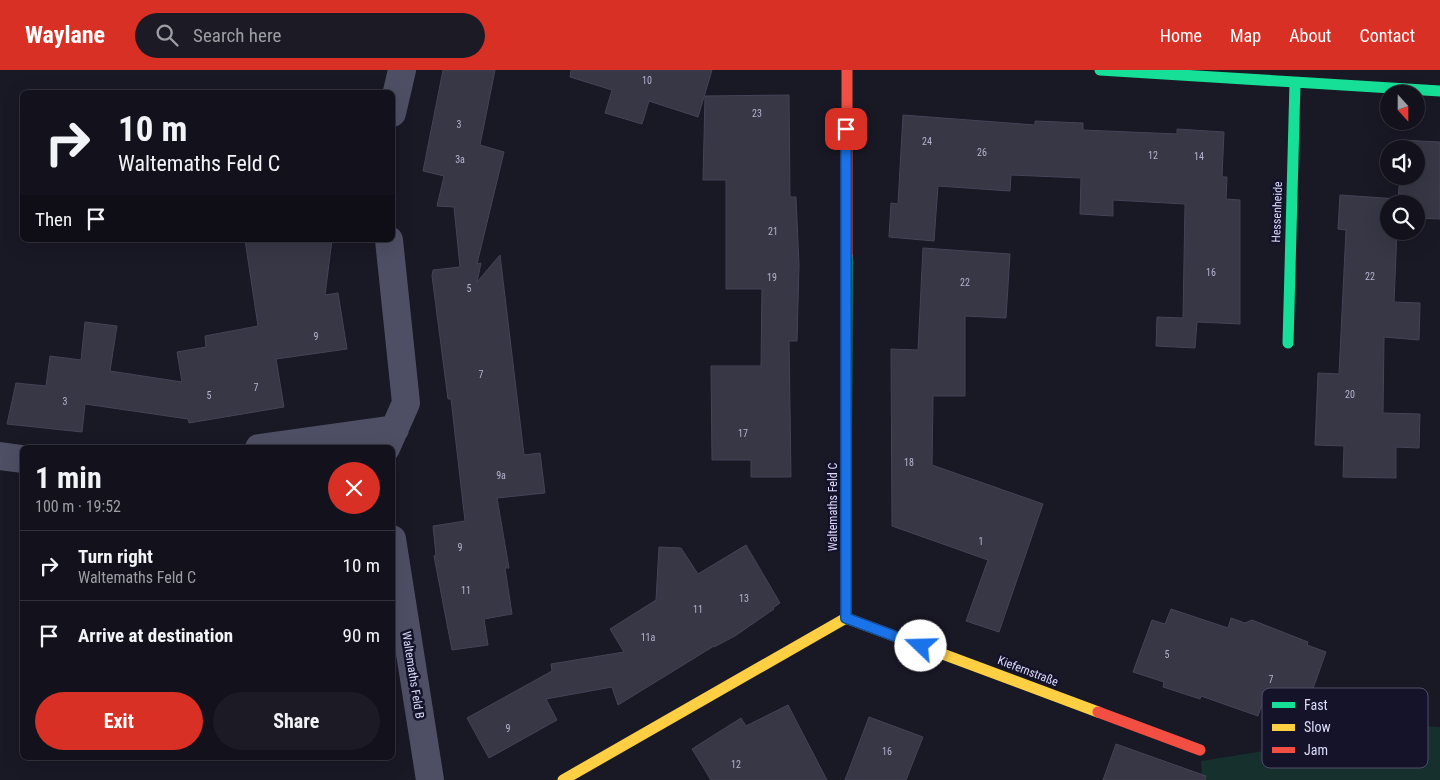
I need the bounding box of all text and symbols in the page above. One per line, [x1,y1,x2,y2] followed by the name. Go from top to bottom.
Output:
[135,13,485,58] search box
[25,21,105,49] text: Waylane
[153,21,181,49] icon: search
[193,24,281,47] text: Search here
[1160,25,1202,46] text: Home
[1230,25,1261,46] text: Map
[1289,25,1331,46] text: About
[1359,25,1415,46] text: Contact
[642,75,652,86] house number: 10
[1380,85,1425,130] north arrow
[1380,85,1425,240] map controls
[752,108,762,119] house number: 23
[825,108,867,150] pin
[118,109,187,150] text: 10 m
[35,110,100,175] icon: right
[832,115,860,143] icon: arrive
[457,119,462,130] house number: 3
[922,136,932,147] house number: 24
[1380,140,1425,185] button: sound
[977,147,987,158] house number: 26
[1148,150,1158,161] house number: 12
[118,151,280,176] text: Waltemaths Feld C
[1194,151,1204,162] house number: 14
[455,154,465,165] house number: 3a
[1269,181,1285,243] street label: Hessenheide
[1380,195,1425,240] button: search
[82,205,110,233] icon: arrive
[35,208,72,231] text: Then
[768,226,778,237] house number: 21
[1206,267,1216,278] house number: 16
[1365,271,1375,282] house number: 22
[767,272,777,283] house number: 19
[960,277,970,288] house number: 22
[467,283,472,294] house number: 5
[314,331,319,342] house number: 9
[479,369,484,380] house number: 7
[254,382,259,393] house number: 7
[1345,389,1355,400] house number: 20
[207,390,212,401] house number: 5
[63,396,68,407] house number: 3
[738,428,748,439] house number: 17
[904,457,914,468] house number: 18
[35,460,102,495] text: 1 min
[328,462,380,514] button: close
[826,463,840,551] street label: Waltemaths Feld C
[496,470,506,481] house number: 9a
[35,497,121,516] text: 100 m · 19:52
[979,536,983,547] house number: 1
[458,542,463,553] house number: 9
[78,545,153,568] text: Turn right
[35,552,63,580] icon: right
[343,554,380,577] text: 10 m
[78,568,196,587] text: Waltemaths Feld C
[461,585,471,596] house number: 11
[739,593,749,604] house number: 13
[693,604,703,615] house number: 11
[894,619,946,671] position arrow
[35,622,63,650] icon: arrive
[78,624,233,647] text: Arrive at destination
[343,624,380,647] text: 90 m
[399,630,427,720] street label: Waltemaths Feld B
[641,632,656,643] house number: 11a
[1165,649,1170,660] house number: 5
[996,653,1061,689] street label: Kiefernstraße
[1269,674,1274,685] house number: 7
[1262,688,1428,768] legend
[35,692,203,750] button: Exit
[213,692,380,750] button: Share
[1304,697,1328,713] text: Fast
[1304,719,1331,735] text: Slow
[506,723,511,734] house number: 9
[1304,742,1328,758] text: Jam
[882,746,892,757] house number: 16
[731,759,741,770] house number: 12

